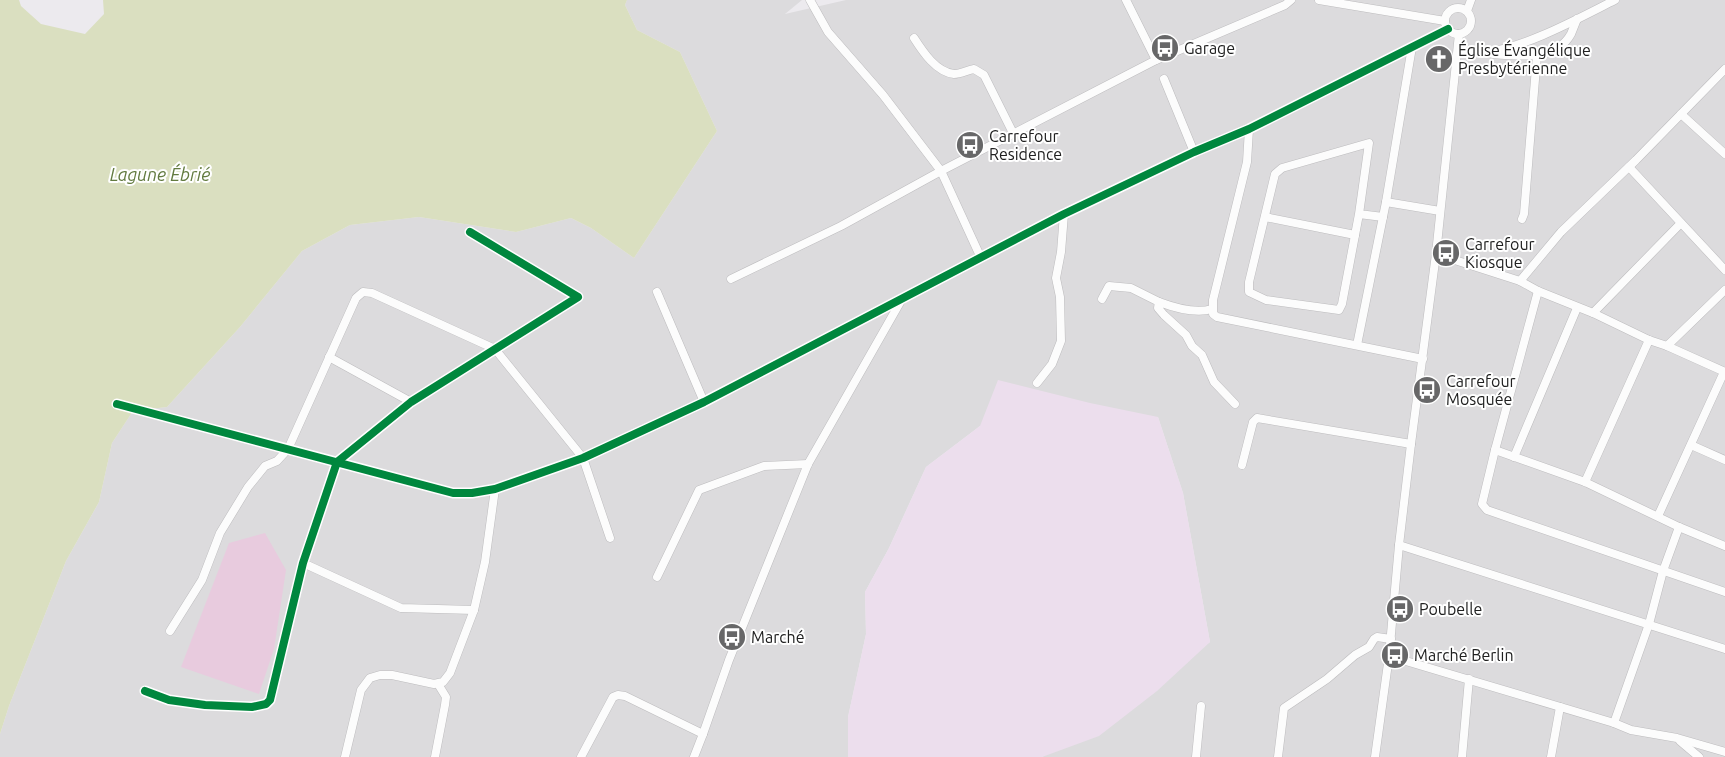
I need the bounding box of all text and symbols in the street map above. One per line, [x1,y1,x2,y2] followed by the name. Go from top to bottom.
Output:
[1150,33,1180,63] bus stop icon: Garage
[1184,39,1235,57] place label: Garage
[1458,39,1591,77] place label: Église Évangélique Presbytérienne
[1424,44,1454,74] church icon: Église Évangélique Presbytérienne
[989,127,1062,163] place label: Carrefour Residence
[955,130,985,160] bus stop icon: Carrefour Residence
[110,163,210,184] water label: Lagune Ébrié
[1465,235,1535,271] place label: Carrefour Kiosque
[1431,238,1461,268] bus stop icon: Carrefour Kiosque
[1446,372,1516,408] place label: Carrefour Mosquée
[1412,375,1442,405] bus stop icon: Carrefour Mosquée
[1385,594,1415,624] bus stop icon: Poubelle
[1419,600,1482,618] place label: Poubelle
[717,622,747,652] bus stop icon: Marché
[751,628,805,646] place label: Marché
[1380,640,1410,670] bus stop icon: Marché Berlin
[1414,646,1514,664] place label: Marché Berlin

